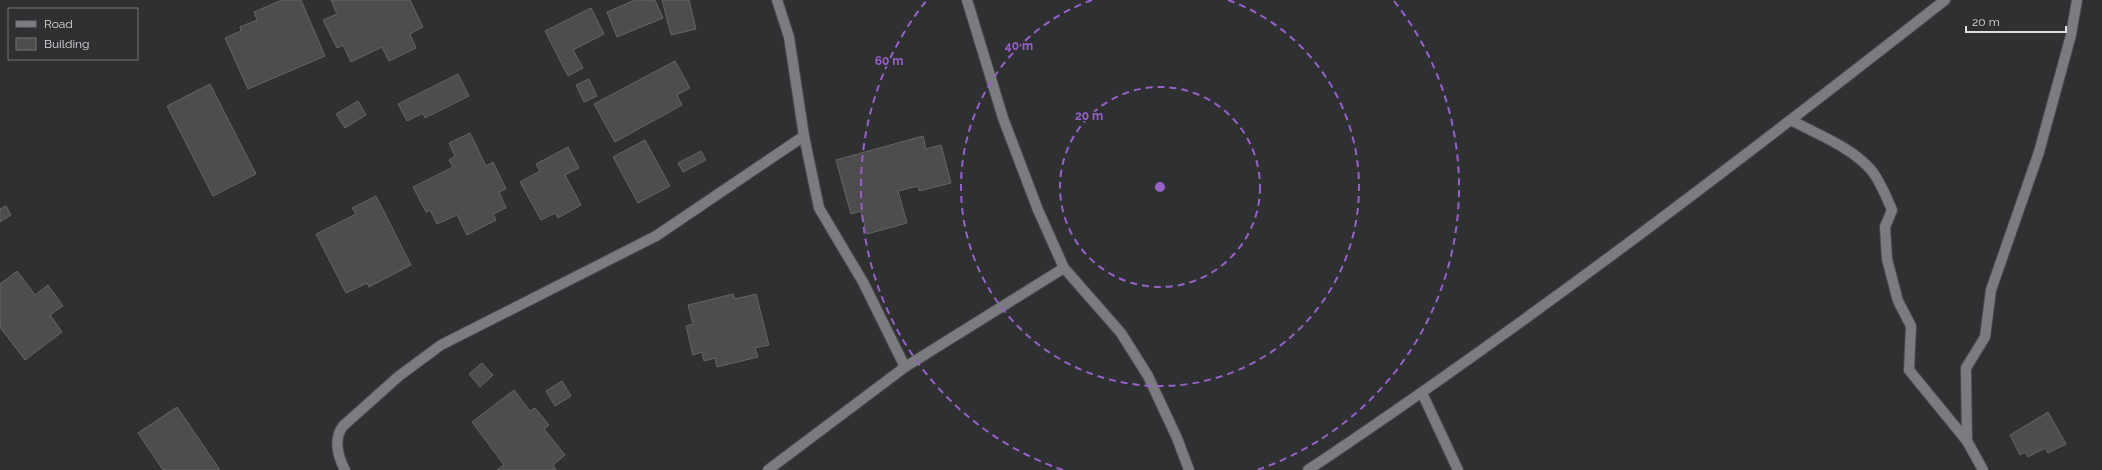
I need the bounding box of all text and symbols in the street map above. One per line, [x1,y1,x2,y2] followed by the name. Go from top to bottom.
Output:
[8,8,138,60] legend
[1966,8,2066,34] scale bar
[1972,15,2000,29] text: 20 m
[44,17,73,31] text: Road
[44,37,90,51] text: Building
[1005,39,1033,53] text: 40 m
[875,54,903,68] text: 60 m
[1075,109,1103,123] text: 20 m
[1153,180,1167,194] centre of rings

